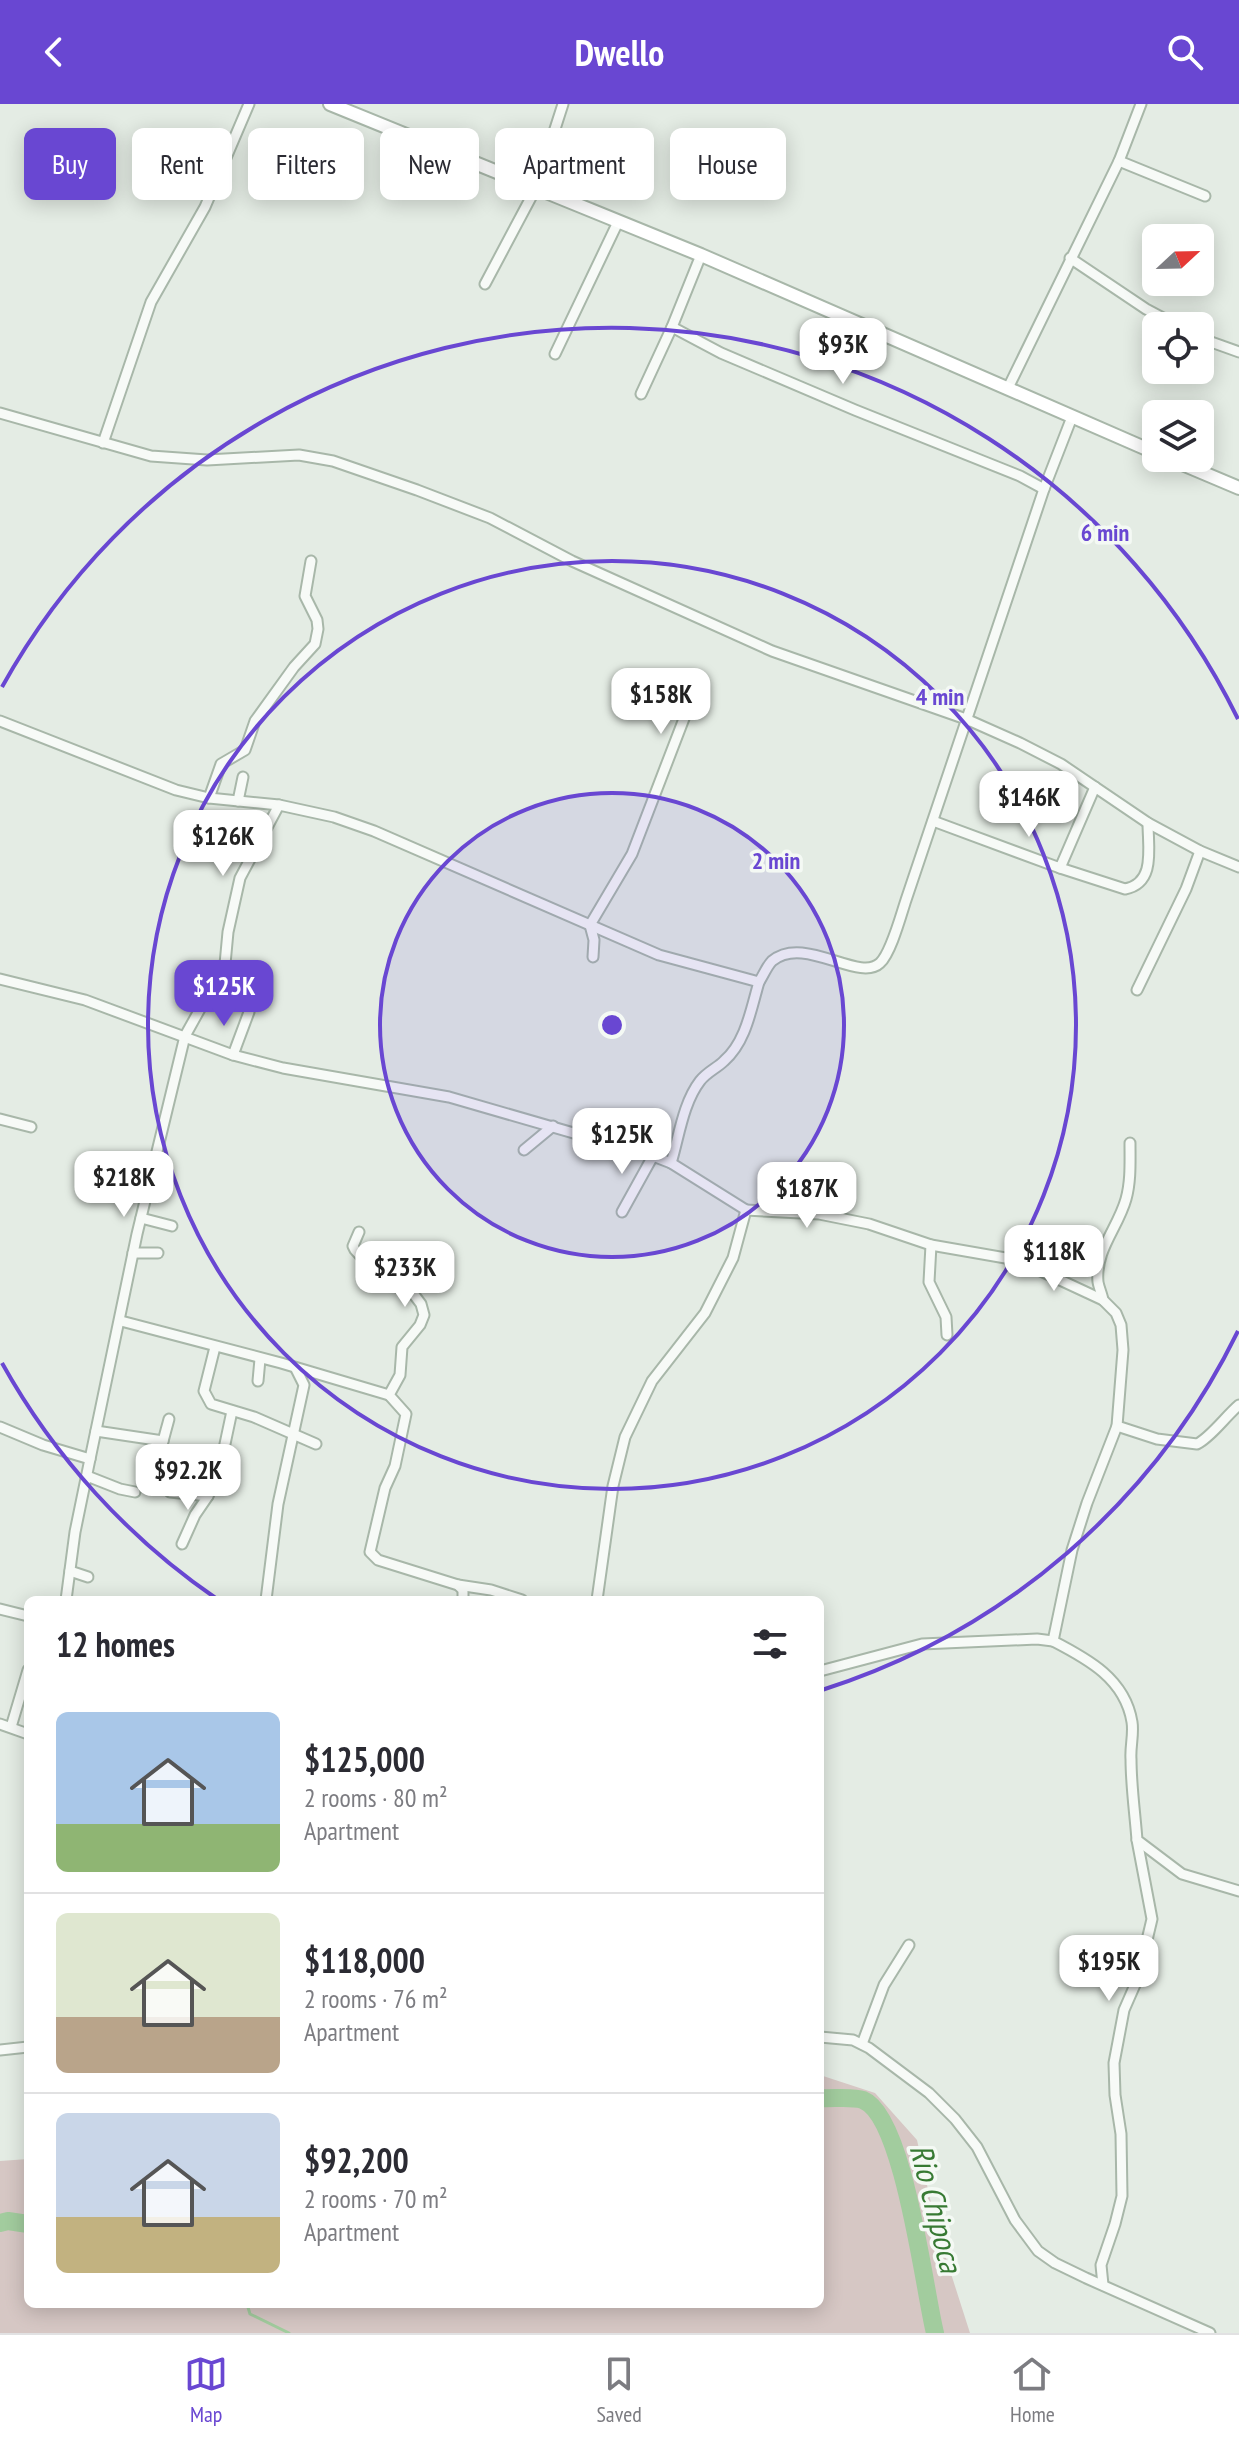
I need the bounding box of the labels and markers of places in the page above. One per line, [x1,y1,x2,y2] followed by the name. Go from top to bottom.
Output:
[796,318,890,386] pin: $93K
[605,668,717,736] pin: $158K
[973,771,1085,839] pin: $146K
[167,810,279,878] pin: $126K
[168,960,280,1028] pin: $125K
[598,1011,626,1039] centre of rings
[566,1108,678,1176] pin: $125K
[68,1151,180,1219] pin: $218K
[751,1162,863,1230] pin: $187K
[998,1225,1110,1293] pin: $118K
[349,1241,461,1309] pin: $233K
[123,1444,253,1512] pin: $92.2K
[1053,1935,1165,2003] pin: $195K

